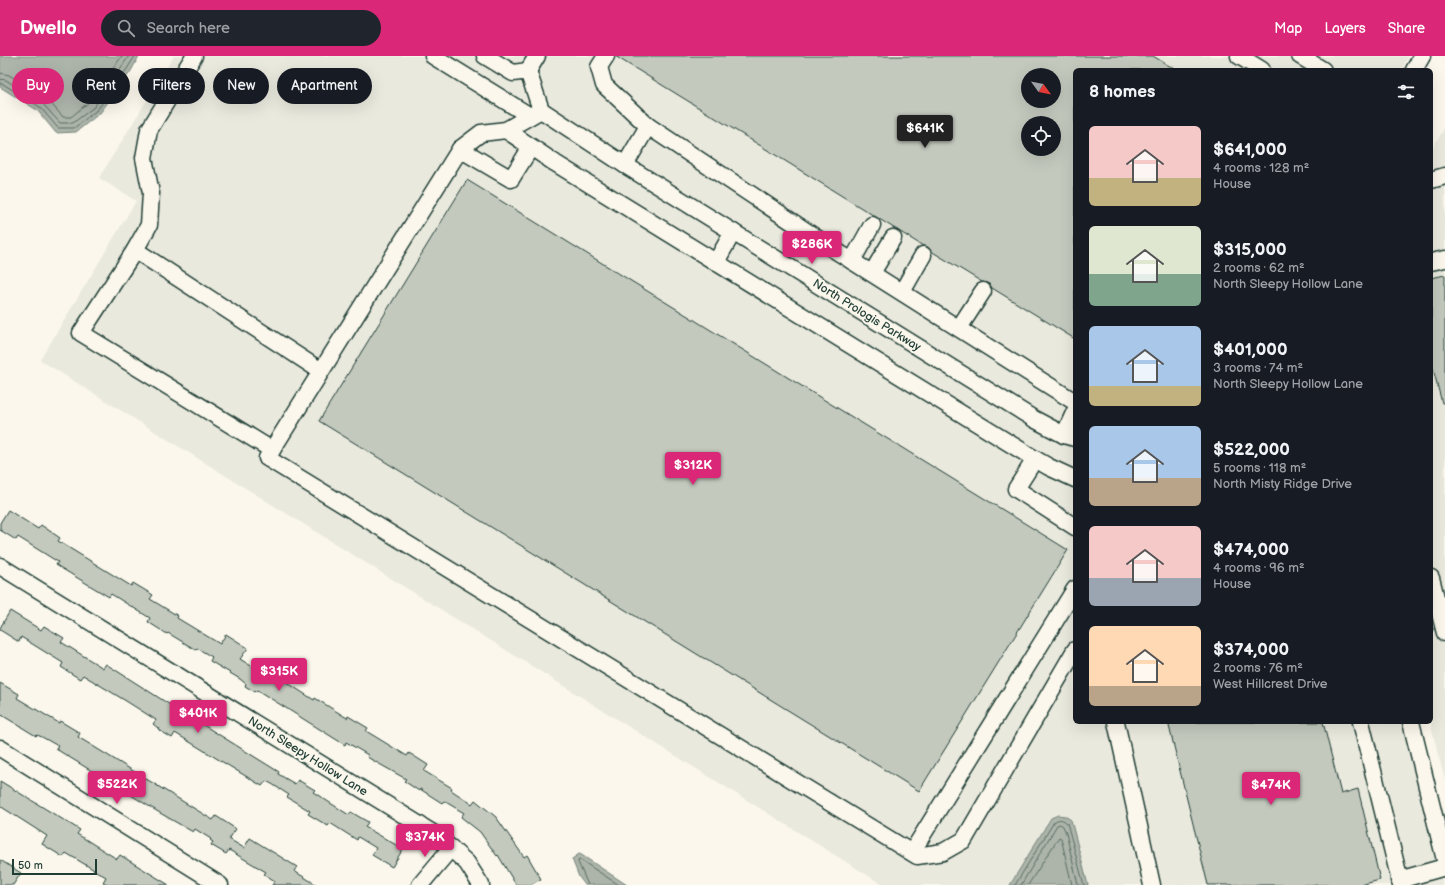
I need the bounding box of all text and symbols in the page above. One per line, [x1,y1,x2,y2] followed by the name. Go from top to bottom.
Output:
[101,10,381,46] search box
[20,17,77,40] text: Dwello
[115,17,137,39] icon: search
[147,19,230,38] text: Search here
[1274,20,1302,37] text: Map
[1324,20,1366,37] text: Layers
[1388,20,1425,37] text: Share
[12,68,64,104] chip: Buy
[72,68,130,104] chip: Rent
[138,68,205,104] chip: Filters
[213,68,269,104] chip: New
[277,68,372,104] chip: Apartment
[1021,68,1061,108] north arrow
[1021,68,1061,156] map controls
[1395,81,1417,103] icon: filters
[1089,82,1155,102] text: 8 homes
[897,115,953,149] pin: $641K
[1021,116,1061,156] button: locate
[906,120,944,136] text: $641K
[1213,140,1287,160] text: $641,000
[1121,142,1169,190] icon: home
[1213,160,1309,176] text: 4 rooms · 128 m²
[1213,176,1251,192] text: House
[784,231,840,265] pin: $286K
[792,236,832,252] text: $286K
[1213,240,1287,260] text: $315,000
[1121,242,1169,290] icon: home
[1213,260,1305,276] text: 2 rooms · 62 m²
[810,276,924,355] street label: North Prologis Parkway
[1213,276,1363,292] text: North Sleepy Hollow Lane
[1213,340,1288,360] text: $401,000
[1121,342,1169,390] icon: home
[1213,360,1303,376] text: 3 rooms · 74 m²
[1213,376,1363,392] text: North Sleepy Hollow Lane
[1213,440,1290,460] text: $522,000
[1121,442,1169,490] icon: home
[665,452,721,486] pin: $312K
[674,457,712,473] text: $312K
[1213,460,1306,476] text: 5 rooms · 118 m²
[1213,476,1352,492] text: North Misty Ridge Drive
[1213,540,1289,560] text: $474,000
[1121,542,1169,590] icon: home
[1213,560,1305,576] text: 4 rooms · 96 m²
[1213,576,1251,592] text: House
[1213,640,1289,660] text: $374,000
[1121,642,1169,690] icon: home
[251,658,307,692] pin: $315K
[1213,660,1303,676] text: 2 rooms · 76 m²
[260,663,298,679] text: $315K
[1213,676,1328,692] text: West Hillcrest Drive
[170,700,226,734] pin: $401K
[179,705,217,721] text: $401K
[245,713,370,799] street label: North Sleepy Hollow Lane
[89,771,145,805] pin: $522K
[1243,772,1299,806] pin: $474K
[97,776,137,792] text: $522K
[1251,777,1291,793] text: $474K
[397,824,453,858] pin: $374K
[405,829,445,845] text: $374K
[12,857,97,876] scale bar
[18,859,43,872] text: 50 m

